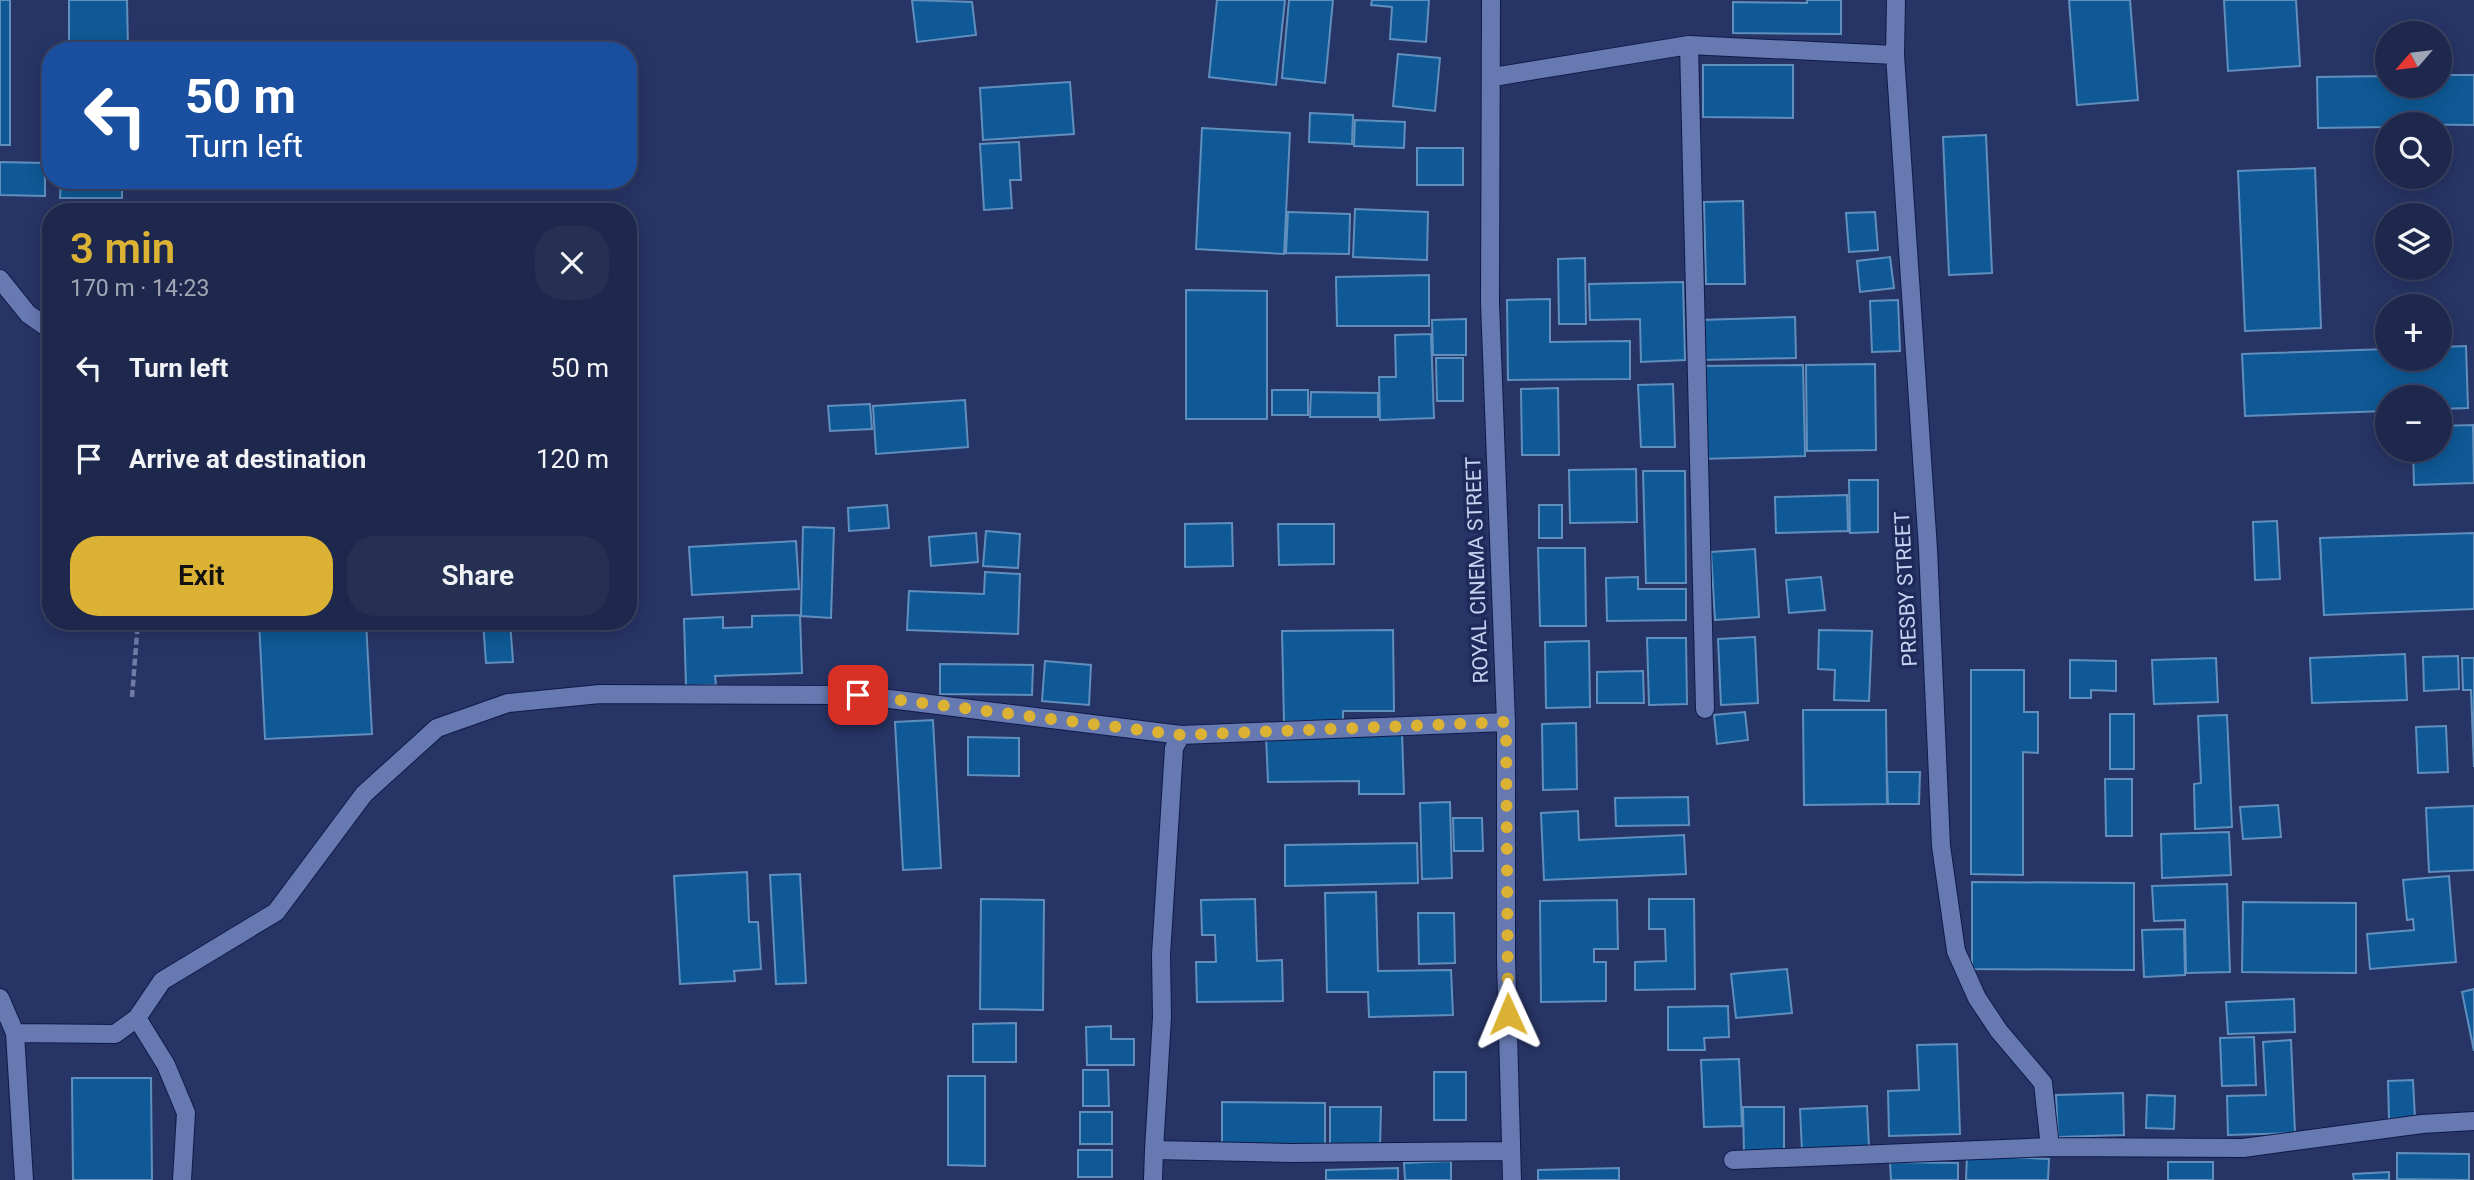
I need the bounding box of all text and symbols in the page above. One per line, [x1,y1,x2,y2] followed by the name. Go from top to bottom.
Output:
[2375,21,2452,98] north arrow
[2375,21,2452,462] map controls
[185,68,296,125] text: 50 m
[70,70,161,161] icon: left
[2375,112,2452,189] button: search
[185,127,303,165] text: Turn left
[2375,203,2452,280] button: layers
[70,224,175,273] text: 3 min
[535,226,609,300] button: close
[70,275,209,302] text: 170 m · 14:23
[2375,294,2452,371] button: +
[70,349,108,387] icon: left
[129,353,228,383] text: Turn left
[551,353,609,383] text: 50 m
[2375,385,2452,462] button: −
[70,440,108,478] icon: arrive
[129,444,366,474] text: Arrive at destination
[536,444,609,474] text: 120 m
[1461,456,1493,684] street label: ROYAL CINEMA STREET
[1890,510,1922,667] street label: PRESBY STREET
[70,536,333,616] button: Exit
[347,536,609,616] button: Share
[828,665,888,725] pin
[839,676,877,714] icon: arrive
[1471,977,1545,1051] position arrow

